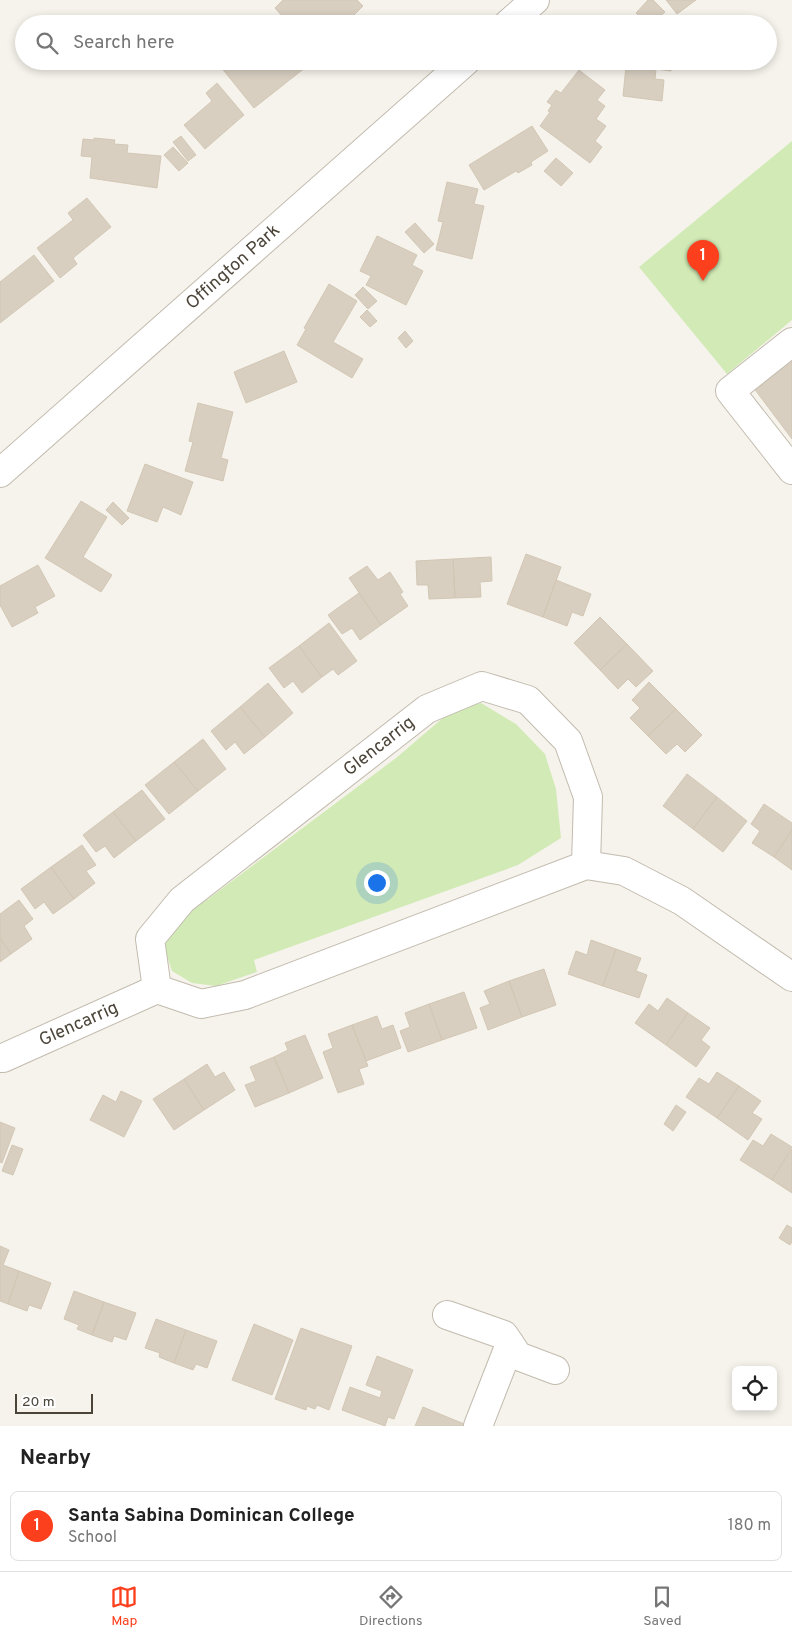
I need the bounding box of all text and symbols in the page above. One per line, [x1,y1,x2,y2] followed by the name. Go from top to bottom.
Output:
[15,15,777,70] search box
[33,29,61,57] icon: search
[73,31,175,55] text: Search here
[181,219,285,315] street label: Offington Park
[687,240,719,281] pin: 1
[339,711,420,781] street label: Glencarrig
[364,870,390,896] your location
[35,996,122,1052] street label: Glencarrig
[732,1366,777,1411] map controls
[732,1366,777,1411] button: locate
[15,1391,92,1414] scale bar
[22,1394,55,1411] text: 20 m
[20,1445,91,1472] text: Nearby
[68,1504,355,1528] text: Santa Sabina Dominican College
[34,1516,40,1536] text: 1
[728,1516,771,1536] text: 180 m
[68,1528,117,1548] text: School
[110,1583,138,1630] tab: Map
[359,1583,423,1630] tab: Directions
[643,1583,682,1630] tab: Saved

